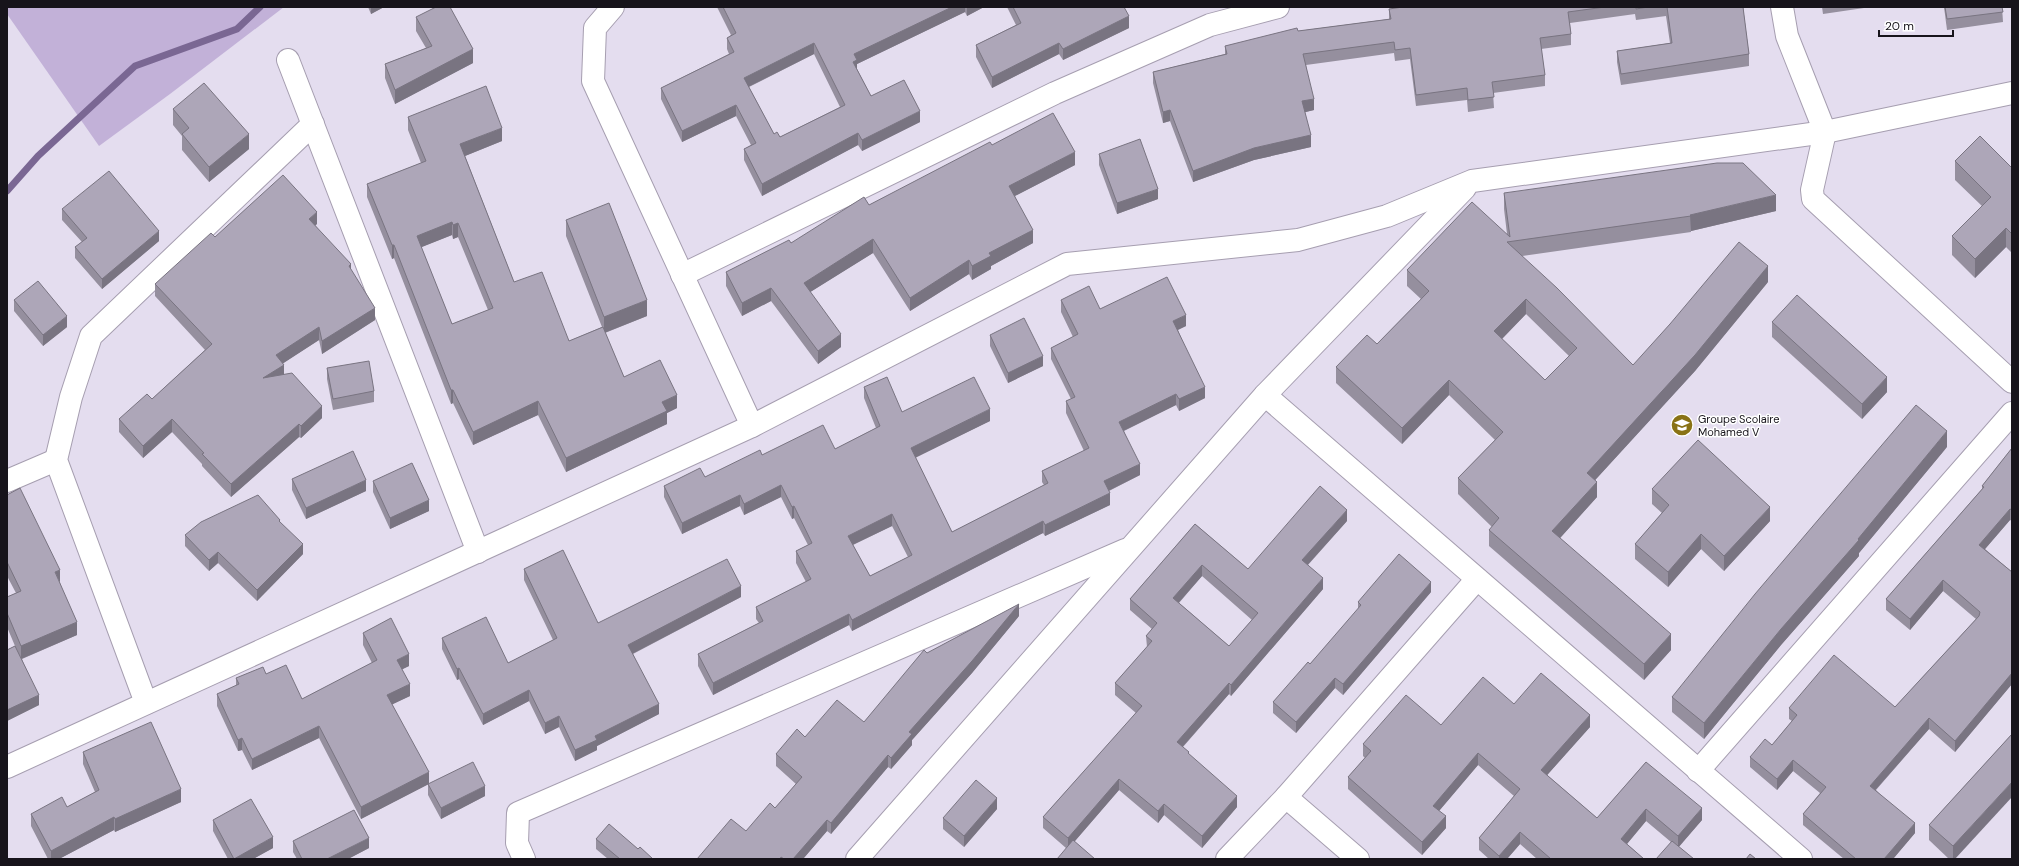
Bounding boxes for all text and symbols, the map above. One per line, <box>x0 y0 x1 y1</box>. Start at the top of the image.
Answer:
scale bar <box>1879 12 1953 38</box>
text: 20 m <box>1885 18 1914 34</box>
school or university icon: Groupe Scolaire Mohamed V <box>1669 412 1695 438</box>
place label: Groupe Scolaire Mohamed V <box>1698 412 1779 439</box>

